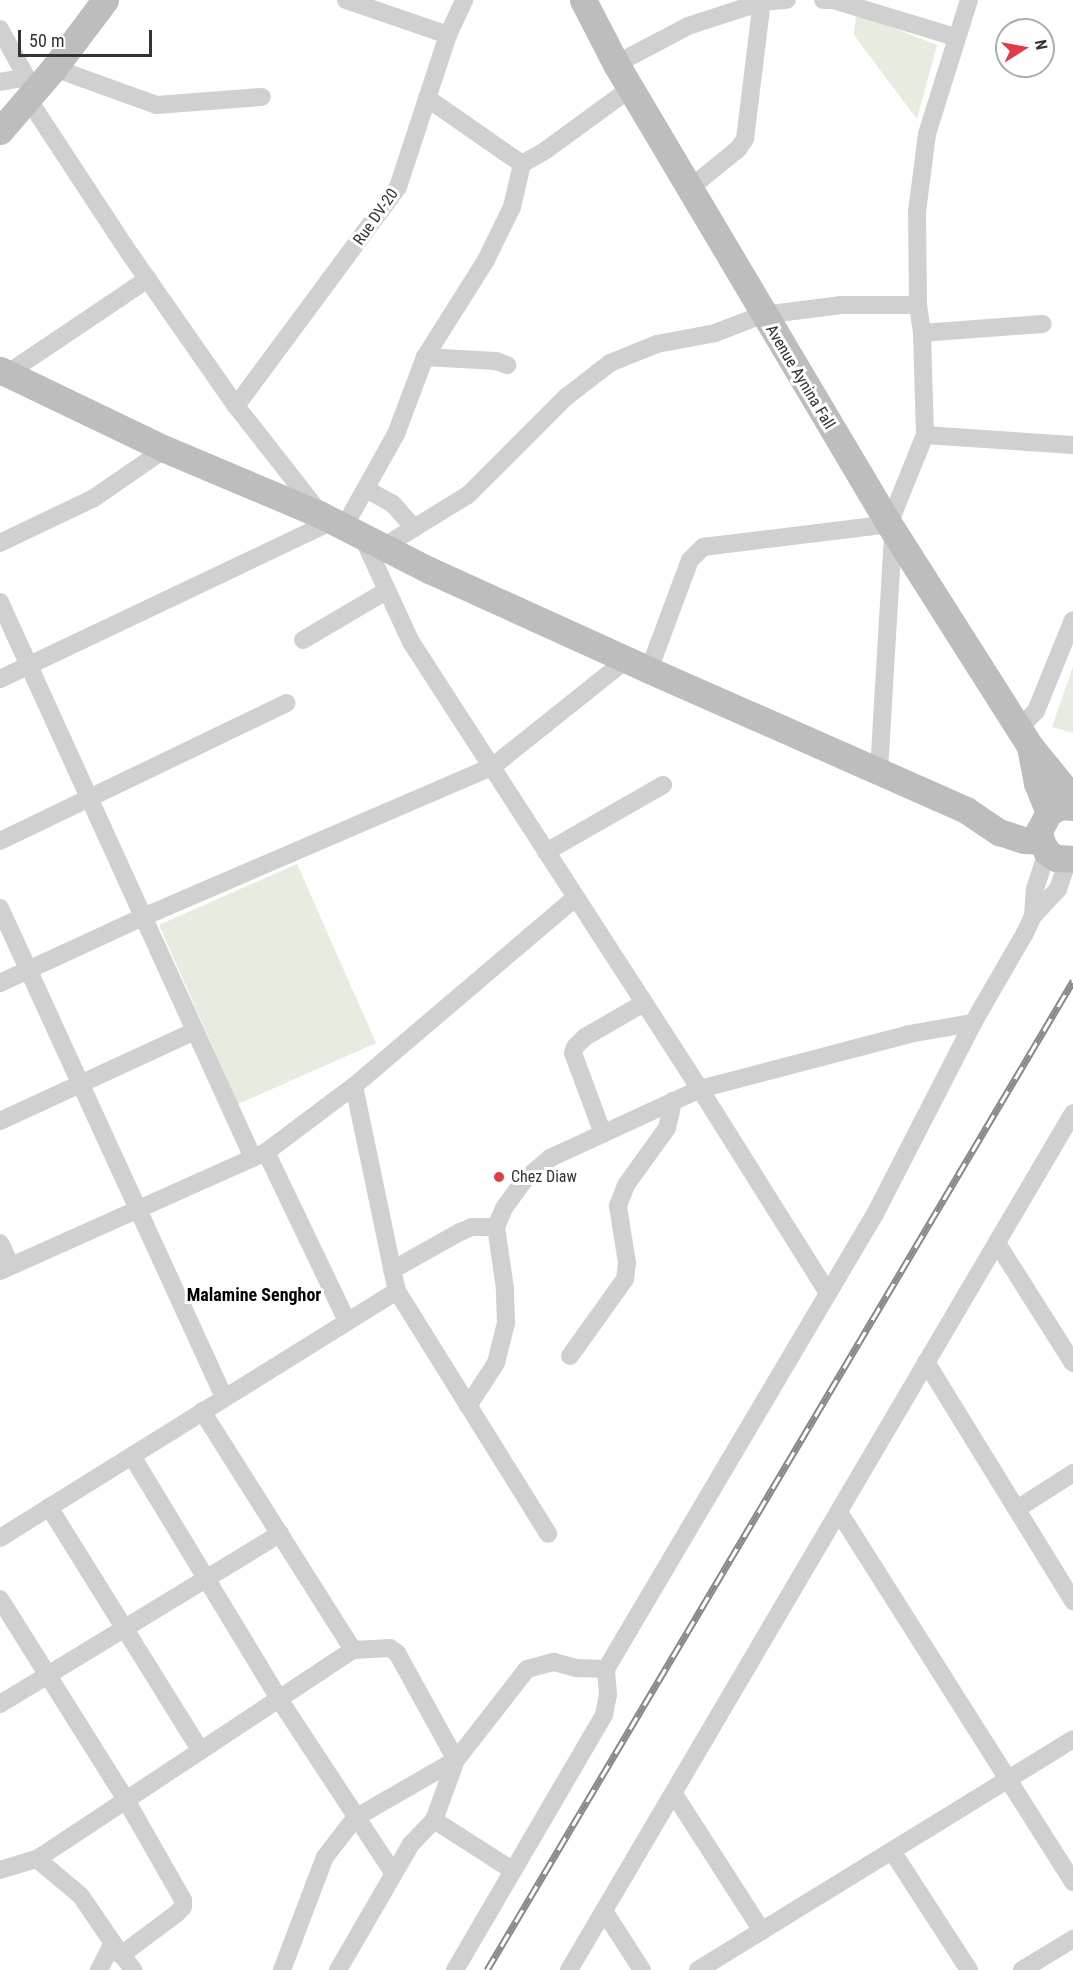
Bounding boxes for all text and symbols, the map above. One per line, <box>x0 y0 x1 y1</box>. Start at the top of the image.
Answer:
scale bar <box>21 18 154 56</box>
north arrow <box>995 18 1055 78</box>
text: 50 m <box>29 30 64 51</box>
text: N <box>1031 38 1051 51</box>
street label: Rue DV-20 <box>350 185 402 249</box>
street label: Avenue Aynina Fall <box>761 321 839 433</box>
place label: Chez Diaw <box>511 1167 577 1187</box>
marker: Chez Diaw <box>492 1170 506 1184</box>
district label: Malamine Senghor <box>187 1284 321 1306</box>

